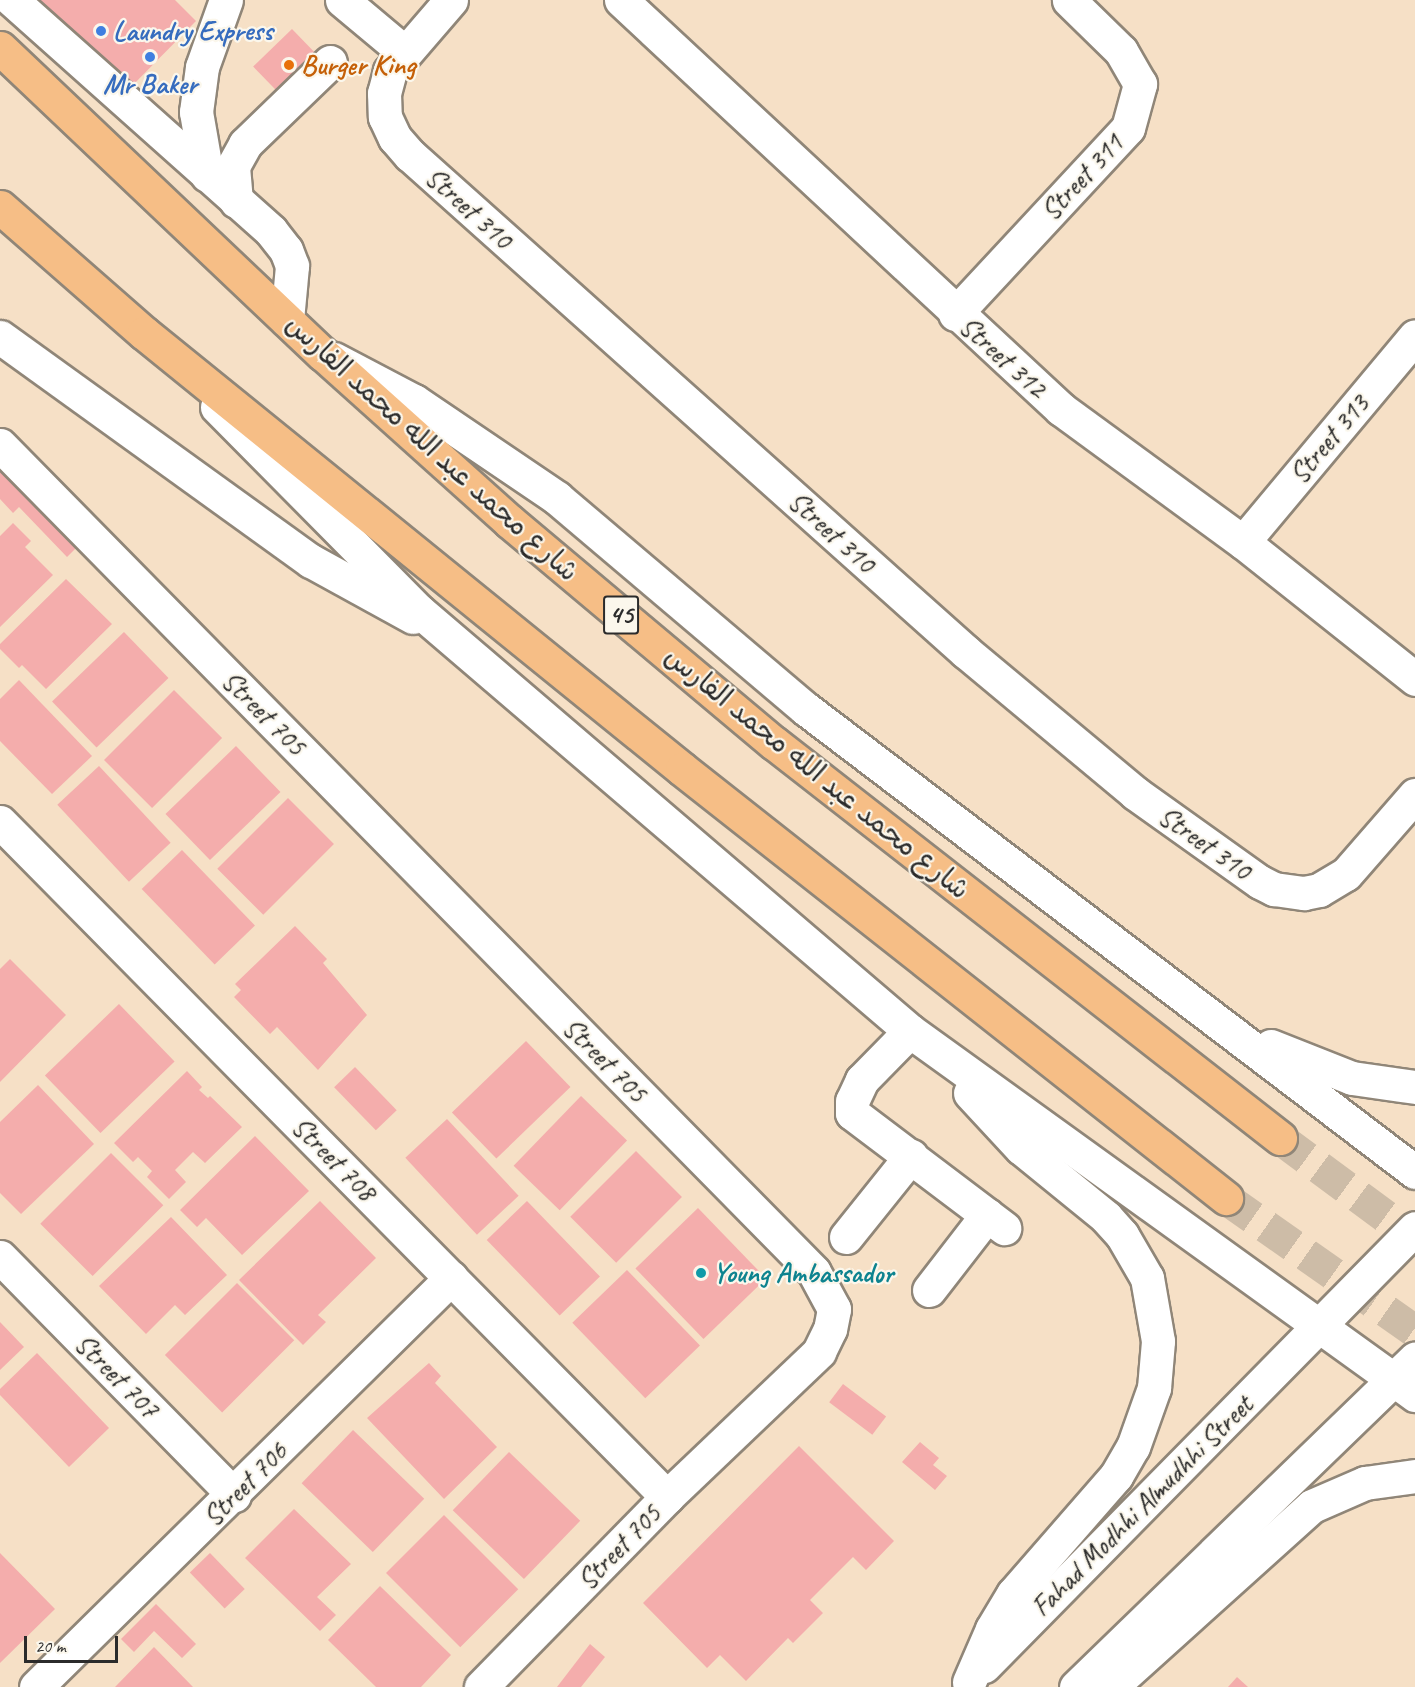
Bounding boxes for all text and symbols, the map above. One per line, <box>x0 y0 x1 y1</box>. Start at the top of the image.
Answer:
place label: Laundry Express <box>113 14 273 48</box>
marker: Laundry Express <box>94 24 108 38</box>
place label: Burger King <box>301 48 416 82</box>
marker: Mr Baker <box>143 50 157 64</box>
marker: Burger King <box>282 58 296 72</box>
place label: Mr Baker <box>103 67 197 101</box>
street label: Street 311 <box>1034 127 1130 227</box>
street label: Street 310 <box>419 160 519 256</box>
street label: شارع محمد عبد الله محمد الفارس <box>279 307 585 589</box>
street label: Street 312 <box>953 309 1053 405</box>
street label: Street 313 <box>1282 388 1376 490</box>
street label: Street 310 <box>782 484 882 580</box>
road number: 45 <box>603 591 639 639</box>
street label: شارع محمد عبد الله محمد الفارس <box>658 639 976 907</box>
street label: Street 705 <box>215 664 313 762</box>
street label: Street 310 <box>1152 799 1258 887</box>
street label: Street 705 <box>556 1011 654 1109</box>
street label: Street 708 <box>285 1110 383 1208</box>
place label: Young Ambassador <box>713 1256 893 1290</box>
marker: Young Ambassador <box>694 1266 708 1280</box>
street label: Street 707 <box>68 1327 166 1425</box>
street label: Fahad Modhhi Almudhhi Street <box>1024 1388 1260 1624</box>
street label: Street 706 <box>196 1435 294 1533</box>
street label: Street 705 <box>570 1497 668 1597</box>
scale bar <box>27 1624 122 1662</box>
text: 20 m <box>35 1635 66 1657</box>

